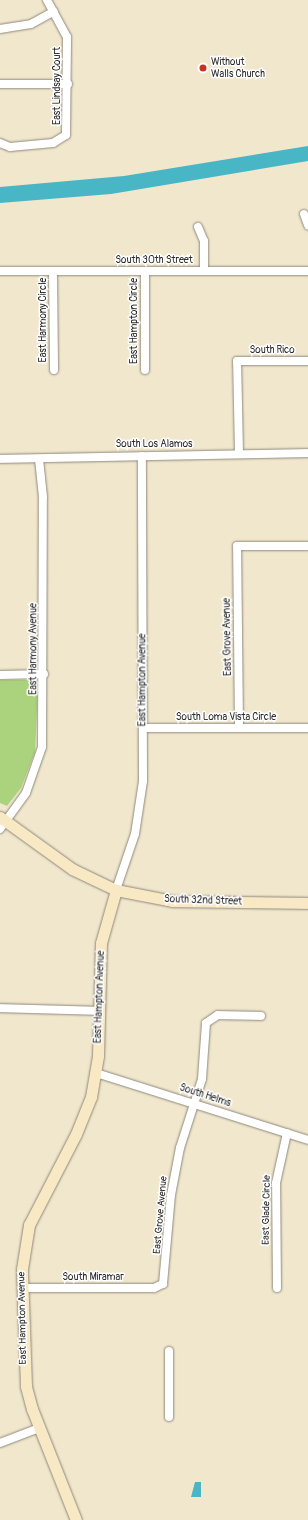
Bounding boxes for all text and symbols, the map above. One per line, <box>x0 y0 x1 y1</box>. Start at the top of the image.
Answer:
street label: East Lindsay Court <box>52 47 64 125</box>
place label: Without Walls Church <box>211 56 265 80</box>
marker: Without Walls Church <box>198 63 208 73</box>
street label: South 30th Street <box>115 255 193 267</box>
street label: East Harmony Circle <box>38 277 50 363</box>
street label: East Hampton Circle <box>129 278 141 364</box>
street label: South Rico <box>249 345 295 357</box>
street label: South Los Alamos <box>115 439 193 451</box>
street label: East Grove Avenue <box>221 598 235 676</box>
street label: East Harmony Avenue <box>28 603 40 695</box>
street label: East Hampton Avenue <box>137 634 149 726</box>
street label: South Loma Vista Circle <box>176 712 276 724</box>
street label: South 32nd Street <box>164 894 242 908</box>
street label: East Hampton Avenue <box>92 950 108 1044</box>
street label: South Helms <box>178 1082 232 1110</box>
street label: East Glade Circle <box>260 1175 274 1245</box>
street label: East Grove Avenue <box>152 1176 170 1254</box>
street label: East Hampton Avenue <box>16 1271 30 1365</box>
street label: South Miramar <box>62 1272 124 1284</box>

